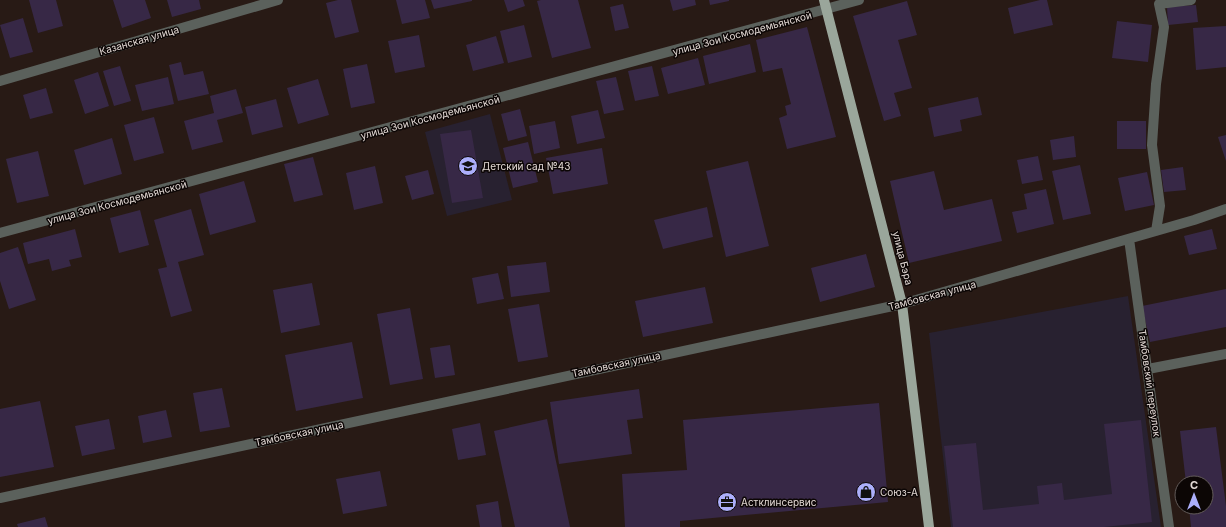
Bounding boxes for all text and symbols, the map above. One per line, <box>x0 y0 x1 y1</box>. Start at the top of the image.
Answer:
street label: улица Зои Космодемьянской <box>671 9 813 57</box>
street label: Казанская улица <box>98 23 180 57</box>
street label: улица Зои Космодемьянской <box>359 93 501 141</box>
school or university icon: Детский сад №43 <box>457 155 479 177</box>
place label: Детский сад №43 <box>482 160 570 172</box>
street label: улица Зои Космодемьянской <box>46 178 188 226</box>
street label: улица Бэра <box>891 230 915 286</box>
street label: Тамбовская улица <box>887 278 977 312</box>
street label: Тамбовский переулок <box>1137 329 1164 438</box>
street label: Тамбовская улица <box>571 349 661 379</box>
street label: Тамбовская улица <box>254 418 344 448</box>
north arrow <box>1174 475 1214 515</box>
text: С <box>1190 478 1198 492</box>
shop icon: Союз-А <box>855 481 877 503</box>
place label: Союз-А <box>880 486 918 498</box>
office icon: Астклинсервис <box>716 491 738 513</box>
place label: Астклинсервис <box>741 496 817 508</box>

